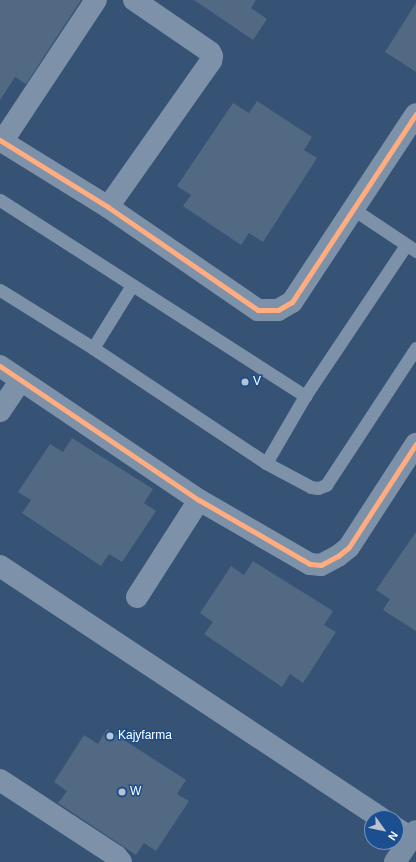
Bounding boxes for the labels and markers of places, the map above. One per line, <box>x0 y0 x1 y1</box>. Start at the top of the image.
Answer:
place label: V <box>253 375 261 389</box>
marker: V <box>240 377 250 387</box>
place label: Kajyfarma <box>118 729 172 743</box>
marker: Kajyfarma <box>105 731 115 741</box>
place label: W <box>130 785 141 799</box>
marker: W <box>117 787 127 797</box>

